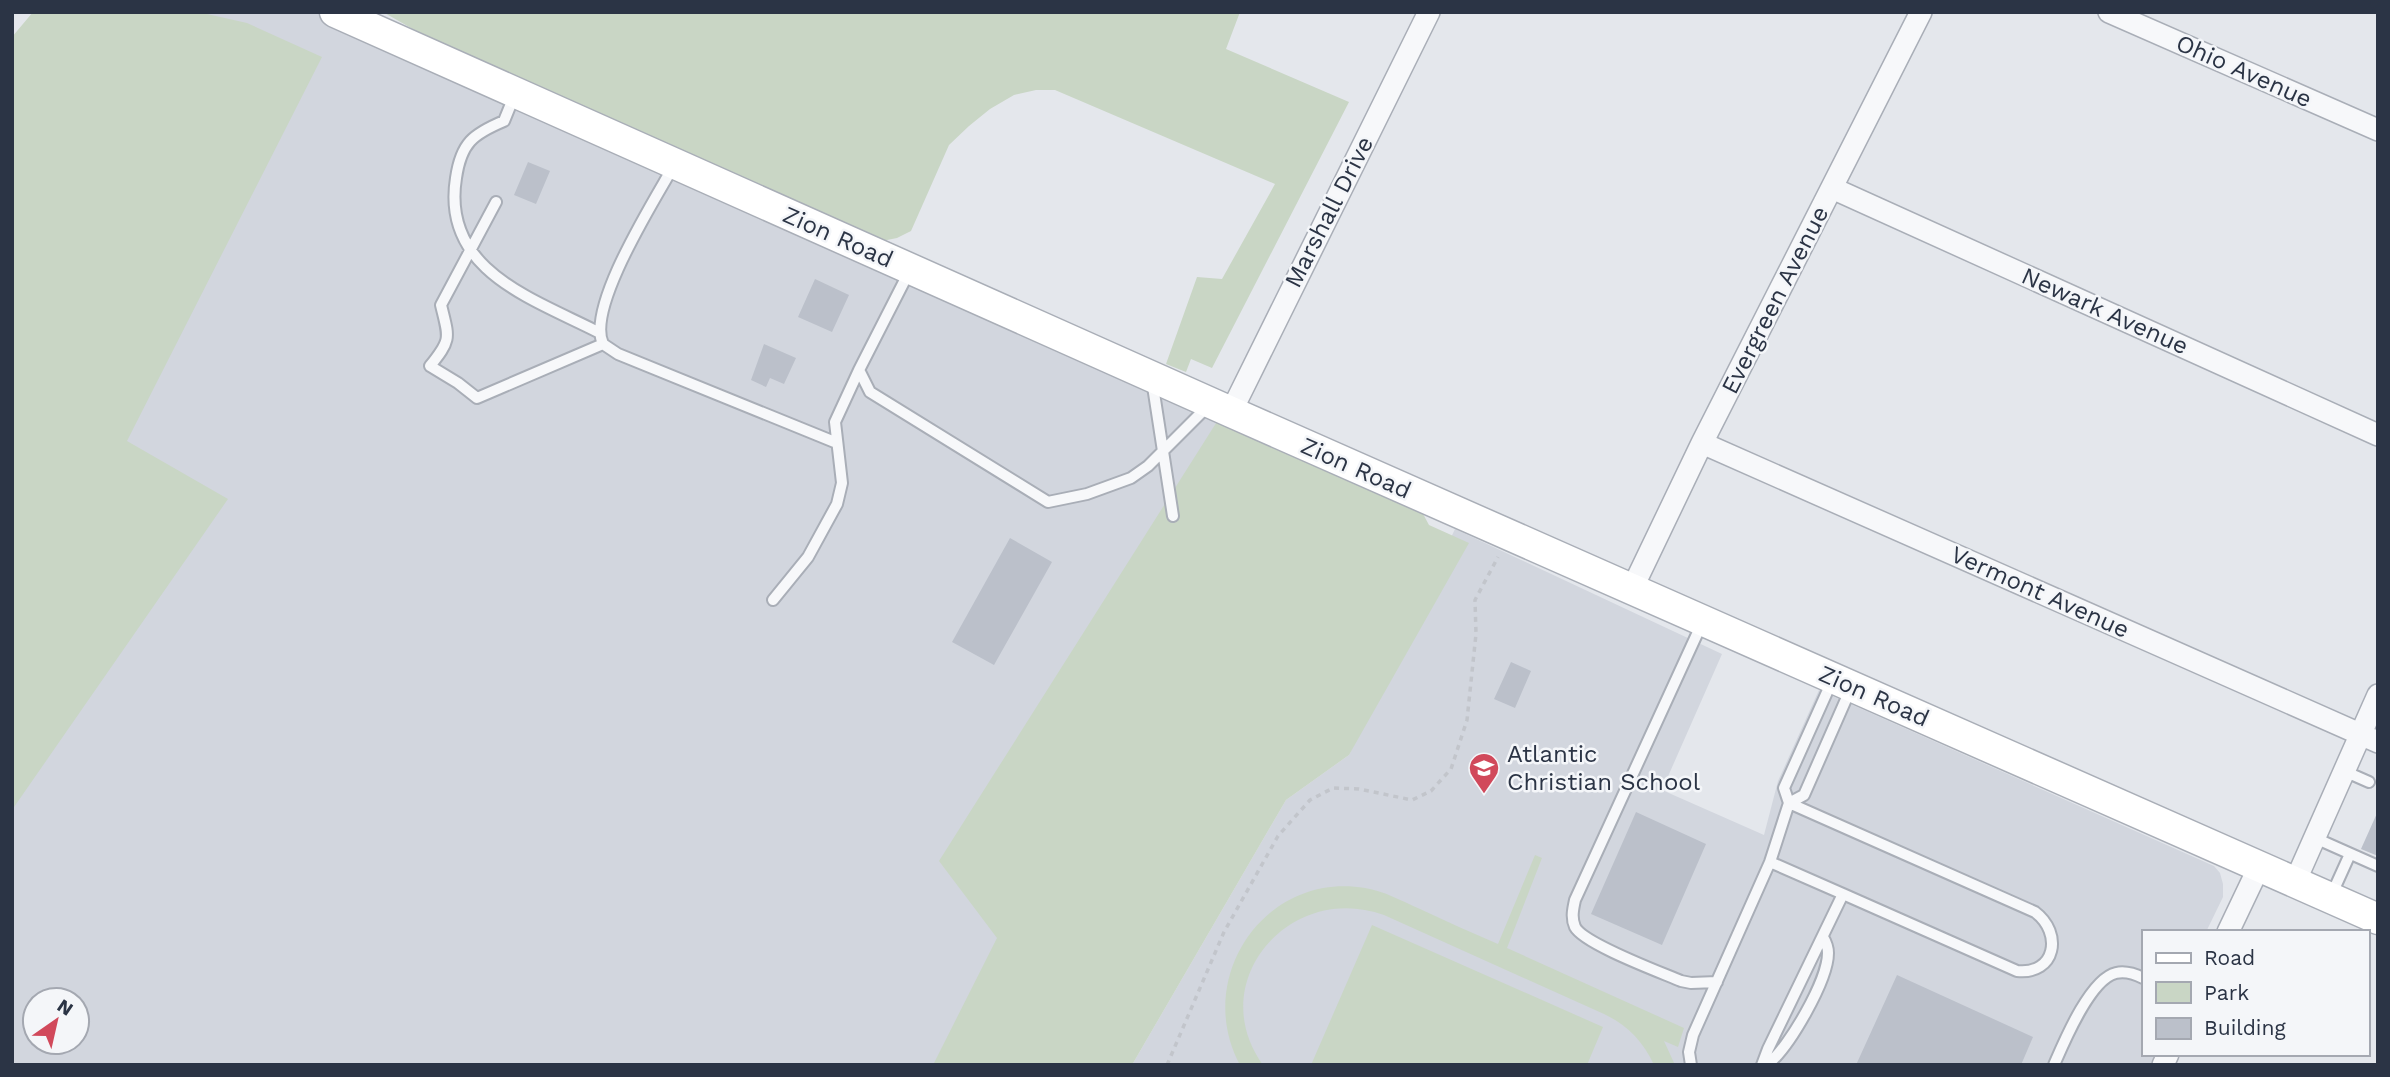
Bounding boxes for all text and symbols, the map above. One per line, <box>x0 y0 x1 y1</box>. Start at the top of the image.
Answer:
street label: Ohio Avenue <box>2172 29 2316 113</box>
street label: Marshall Drive <box>1279 132 1379 292</box>
street label: Zion Road <box>779 200 897 274</box>
street label: Evergreen Avenue <box>1716 201 1834 399</box>
street label: Newark Avenue <box>2017 262 2193 360</box>
street label: Zion Road <box>1297 431 1415 505</box>
street label: Vermont Avenue <box>1947 540 2133 644</box>
street label: Zion Road <box>1815 659 1933 733</box>
place label: Atlantic Christian School <box>1507 740 1701 796</box>
school or university icon: Atlantic Christian School <box>1467 751 1501 795</box>
legend <box>2142 930 2369 1056</box>
text: Road <box>2204 945 2255 970</box>
text: Park <box>2204 980 2249 1005</box>
north arrow <box>21 986 91 1056</box>
text: N <box>53 994 77 1021</box>
text: Building <box>2204 1015 2286 1040</box>

